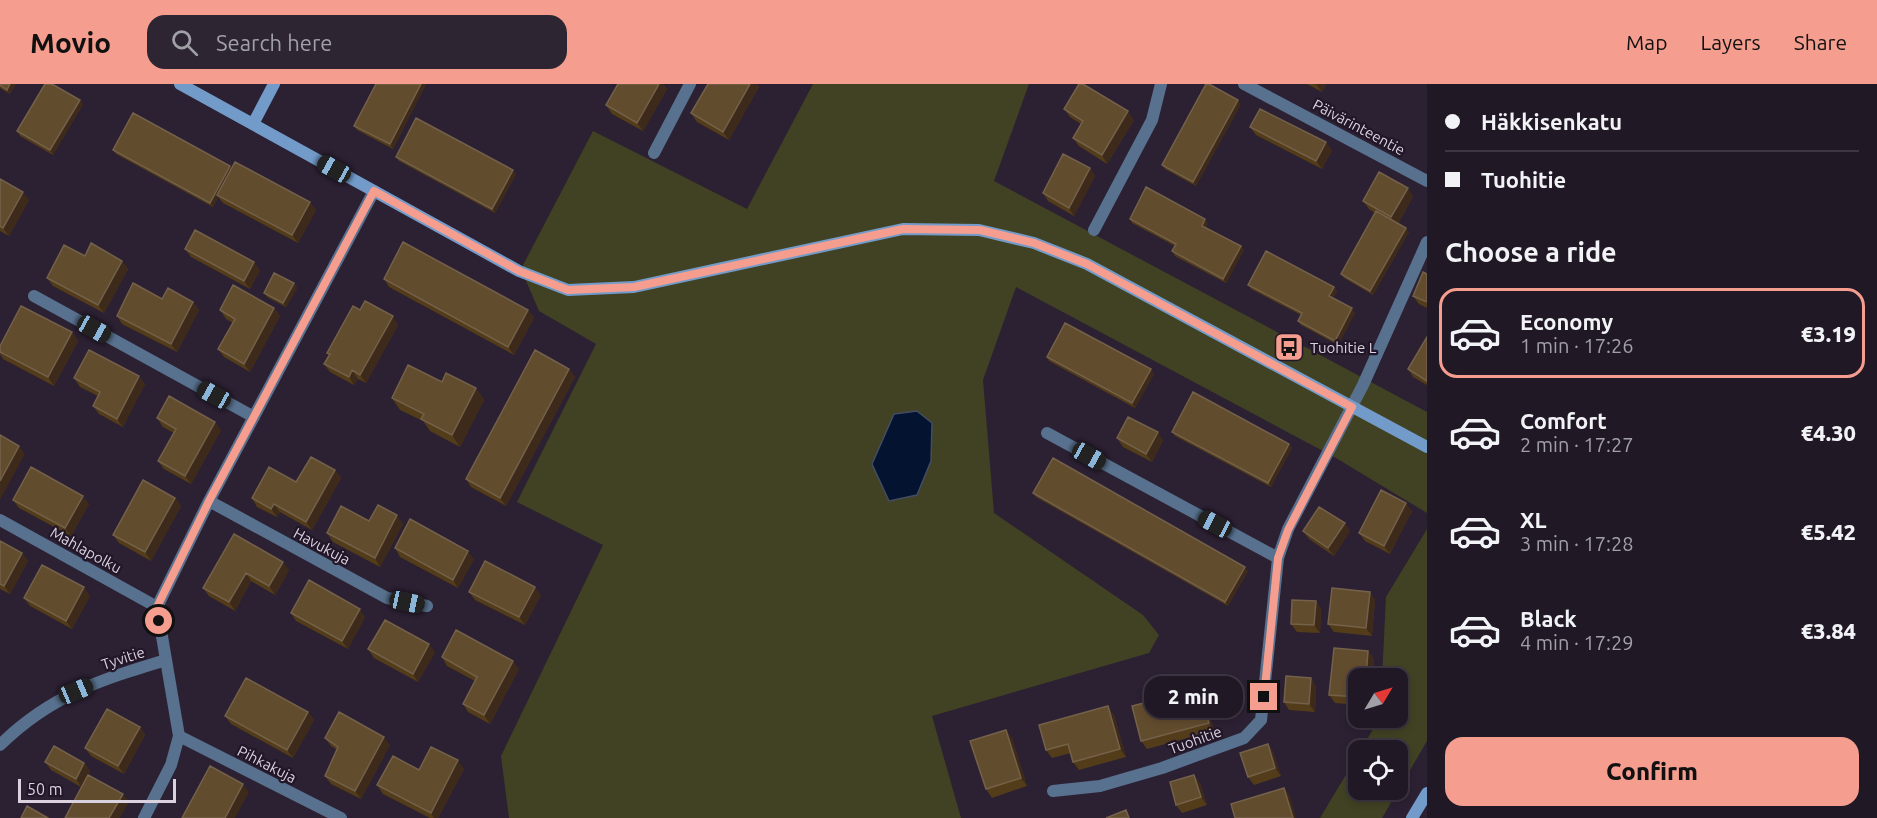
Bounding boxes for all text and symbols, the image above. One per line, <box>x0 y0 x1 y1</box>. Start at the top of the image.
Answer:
search box <box>147 15 567 69</box>
icon: search <box>168 26 201 59</box>
text: Movio <box>30 27 111 58</box>
text: Search here <box>216 30 332 55</box>
text: Map <box>1626 30 1667 54</box>
text: Layers <box>1700 30 1761 54</box>
text: Share <box>1794 30 1847 54</box>
street label: Päivärinteentie <box>1310 96 1408 158</box>
text: Häkkisenkatu <box>1481 109 1622 134</box>
car <box>314 152 354 186</box>
text: Tuohitie <box>1481 167 1566 192</box>
text: Choose a ride <box>1445 237 1617 267</box>
icon: car <box>1448 306 1502 360</box>
text: Economy <box>1520 309 1613 334</box>
car <box>74 312 114 346</box>
text: €3.19 <box>1801 321 1856 346</box>
bus stop icon: Tuohitie L <box>1273 331 1305 363</box>
text: 1 min · 17:26 <box>1520 334 1634 357</box>
place label: Tuohitie L <box>1310 339 1377 356</box>
car <box>194 378 234 412</box>
icon: car <box>1448 405 1502 459</box>
text: Comfort <box>1520 408 1607 433</box>
text: €4.30 <box>1801 420 1856 445</box>
text: 2 min · 17:27 <box>1520 433 1634 456</box>
car <box>1069 439 1109 473</box>
icon: car <box>1448 504 1502 558</box>
text: XL <box>1520 507 1547 532</box>
car <box>1195 508 1235 540</box>
text: €5.42 <box>1801 519 1856 544</box>
street label: Mahlapolku <box>48 524 124 576</box>
street label: Havukuja <box>291 524 353 568</box>
text: 3 min · 17:28 <box>1520 532 1634 555</box>
car <box>388 589 426 615</box>
icon: car <box>1448 603 1502 657</box>
text: Black <box>1520 606 1577 631</box>
route start <box>145 607 172 634</box>
text: €3.84 <box>1801 618 1856 643</box>
text: 4 min · 17:29 <box>1520 631 1634 654</box>
street label: Tyvitie <box>99 643 147 673</box>
north arrow <box>1348 668 1408 728</box>
map controls <box>1348 668 1408 800</box>
car <box>56 676 96 706</box>
callout: 2 min <box>1144 676 1243 718</box>
route end <box>1250 683 1277 710</box>
text: 2 min <box>1168 685 1219 708</box>
street label: Tuohitie <box>1166 723 1224 757</box>
button: Confirm <box>1445 737 1859 806</box>
button: locate <box>1348 740 1408 800</box>
street label: Pihkakuja <box>235 742 299 786</box>
scale bar <box>18 776 176 804</box>
text: 50 m <box>27 780 63 798</box>

